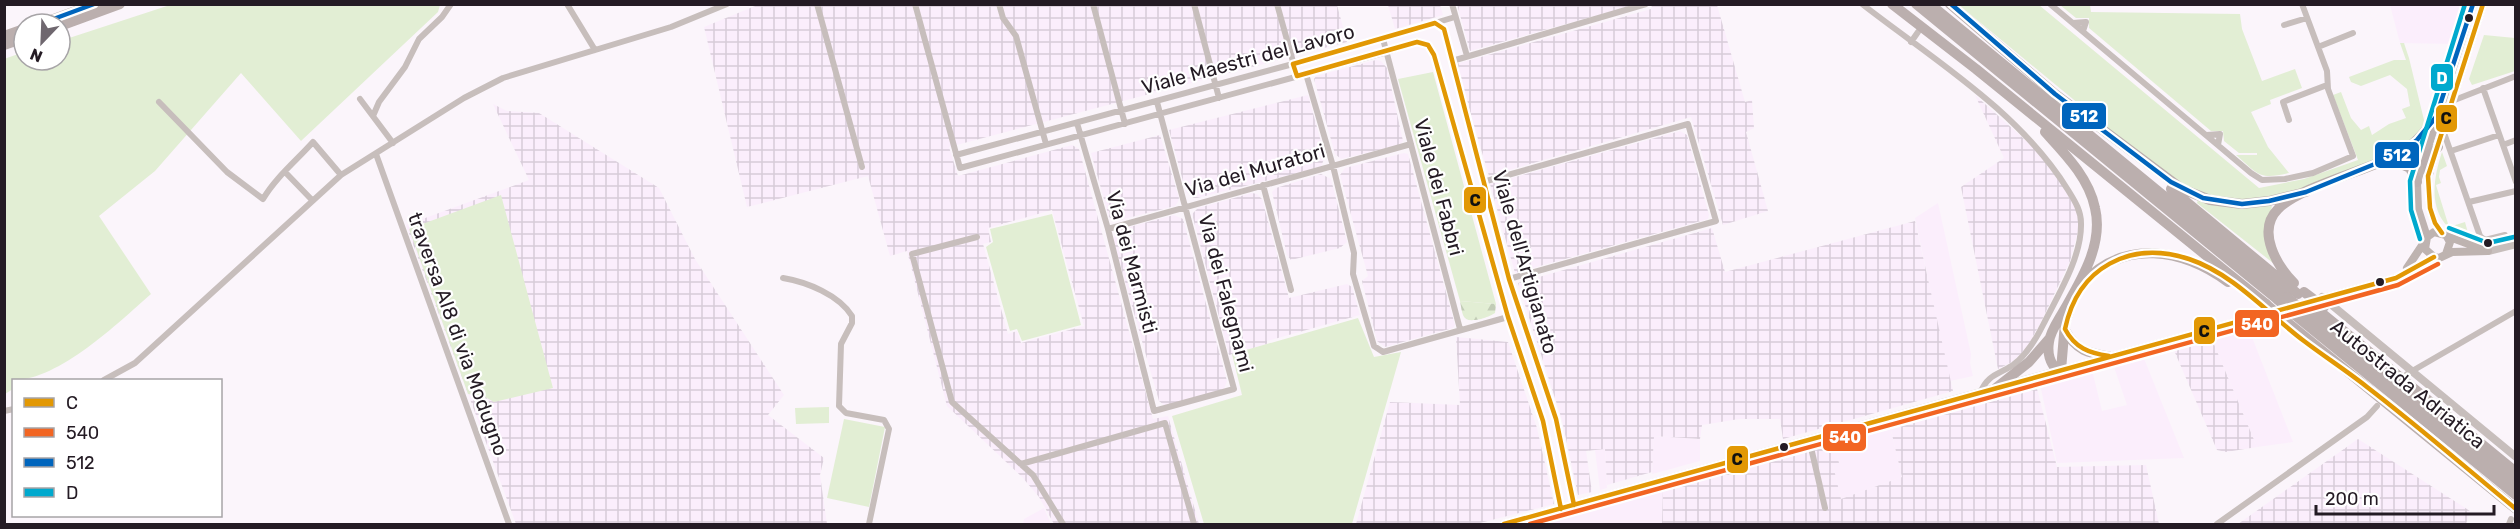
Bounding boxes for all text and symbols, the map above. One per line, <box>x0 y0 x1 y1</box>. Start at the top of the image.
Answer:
north arrow <box>12 12 72 72</box>
unlabelled marker <box>2463 12 2475 24</box>
street label: Viale Maestri del Lavoro <box>1139 19 1357 99</box>
text: N <box>27 44 45 66</box>
line badge: D <box>2430 63 2454 92</box>
text: D <box>2436 69 2448 88</box>
line badge: 512 <box>2061 102 2107 130</box>
line badge: C <box>2435 104 2458 133</box>
text: 512 <box>2070 107 2098 126</box>
text: C <box>2440 109 2452 128</box>
street label: Viale dei Fabbri <box>1409 116 1469 258</box>
street label: Via dei Muratori <box>1182 139 1328 201</box>
line badge: 512 <box>2374 141 2420 169</box>
text: 512 <box>2383 146 2411 165</box>
street label: Viale dell'Artigianato <box>1487 168 1563 356</box>
line badge: C <box>1463 186 1487 214</box>
street label: Via dei Marmisti <box>1101 188 1163 336</box>
text: C <box>1469 191 1481 210</box>
street label: traversa AI8 di via Modugno <box>403 209 513 459</box>
street label: Via dei Falegnami <box>1193 211 1259 375</box>
unlabelled marker <box>2482 237 2494 249</box>
unlabelled marker <box>2374 276 2386 288</box>
line badge: 540 <box>2234 309 2280 338</box>
street label: Autostrada Adriatica <box>2326 314 2490 454</box>
text: 540 <box>2241 315 2273 334</box>
line badge: C <box>2193 316 2216 345</box>
text: C <box>2198 322 2210 341</box>
legend <box>12 379 222 517</box>
text: C <box>66 392 78 414</box>
text: 540 <box>66 422 99 444</box>
line badge: 540 <box>1822 423 1867 452</box>
text: 540 <box>1829 428 1861 447</box>
unlabelled marker <box>1778 441 1790 453</box>
line badge: C <box>1726 445 1749 474</box>
text: C <box>1731 450 1743 469</box>
text: 512 <box>66 452 95 474</box>
scale bar <box>2316 478 2494 516</box>
text: D <box>66 482 78 504</box>
text: 200 m <box>2325 488 2379 510</box>

